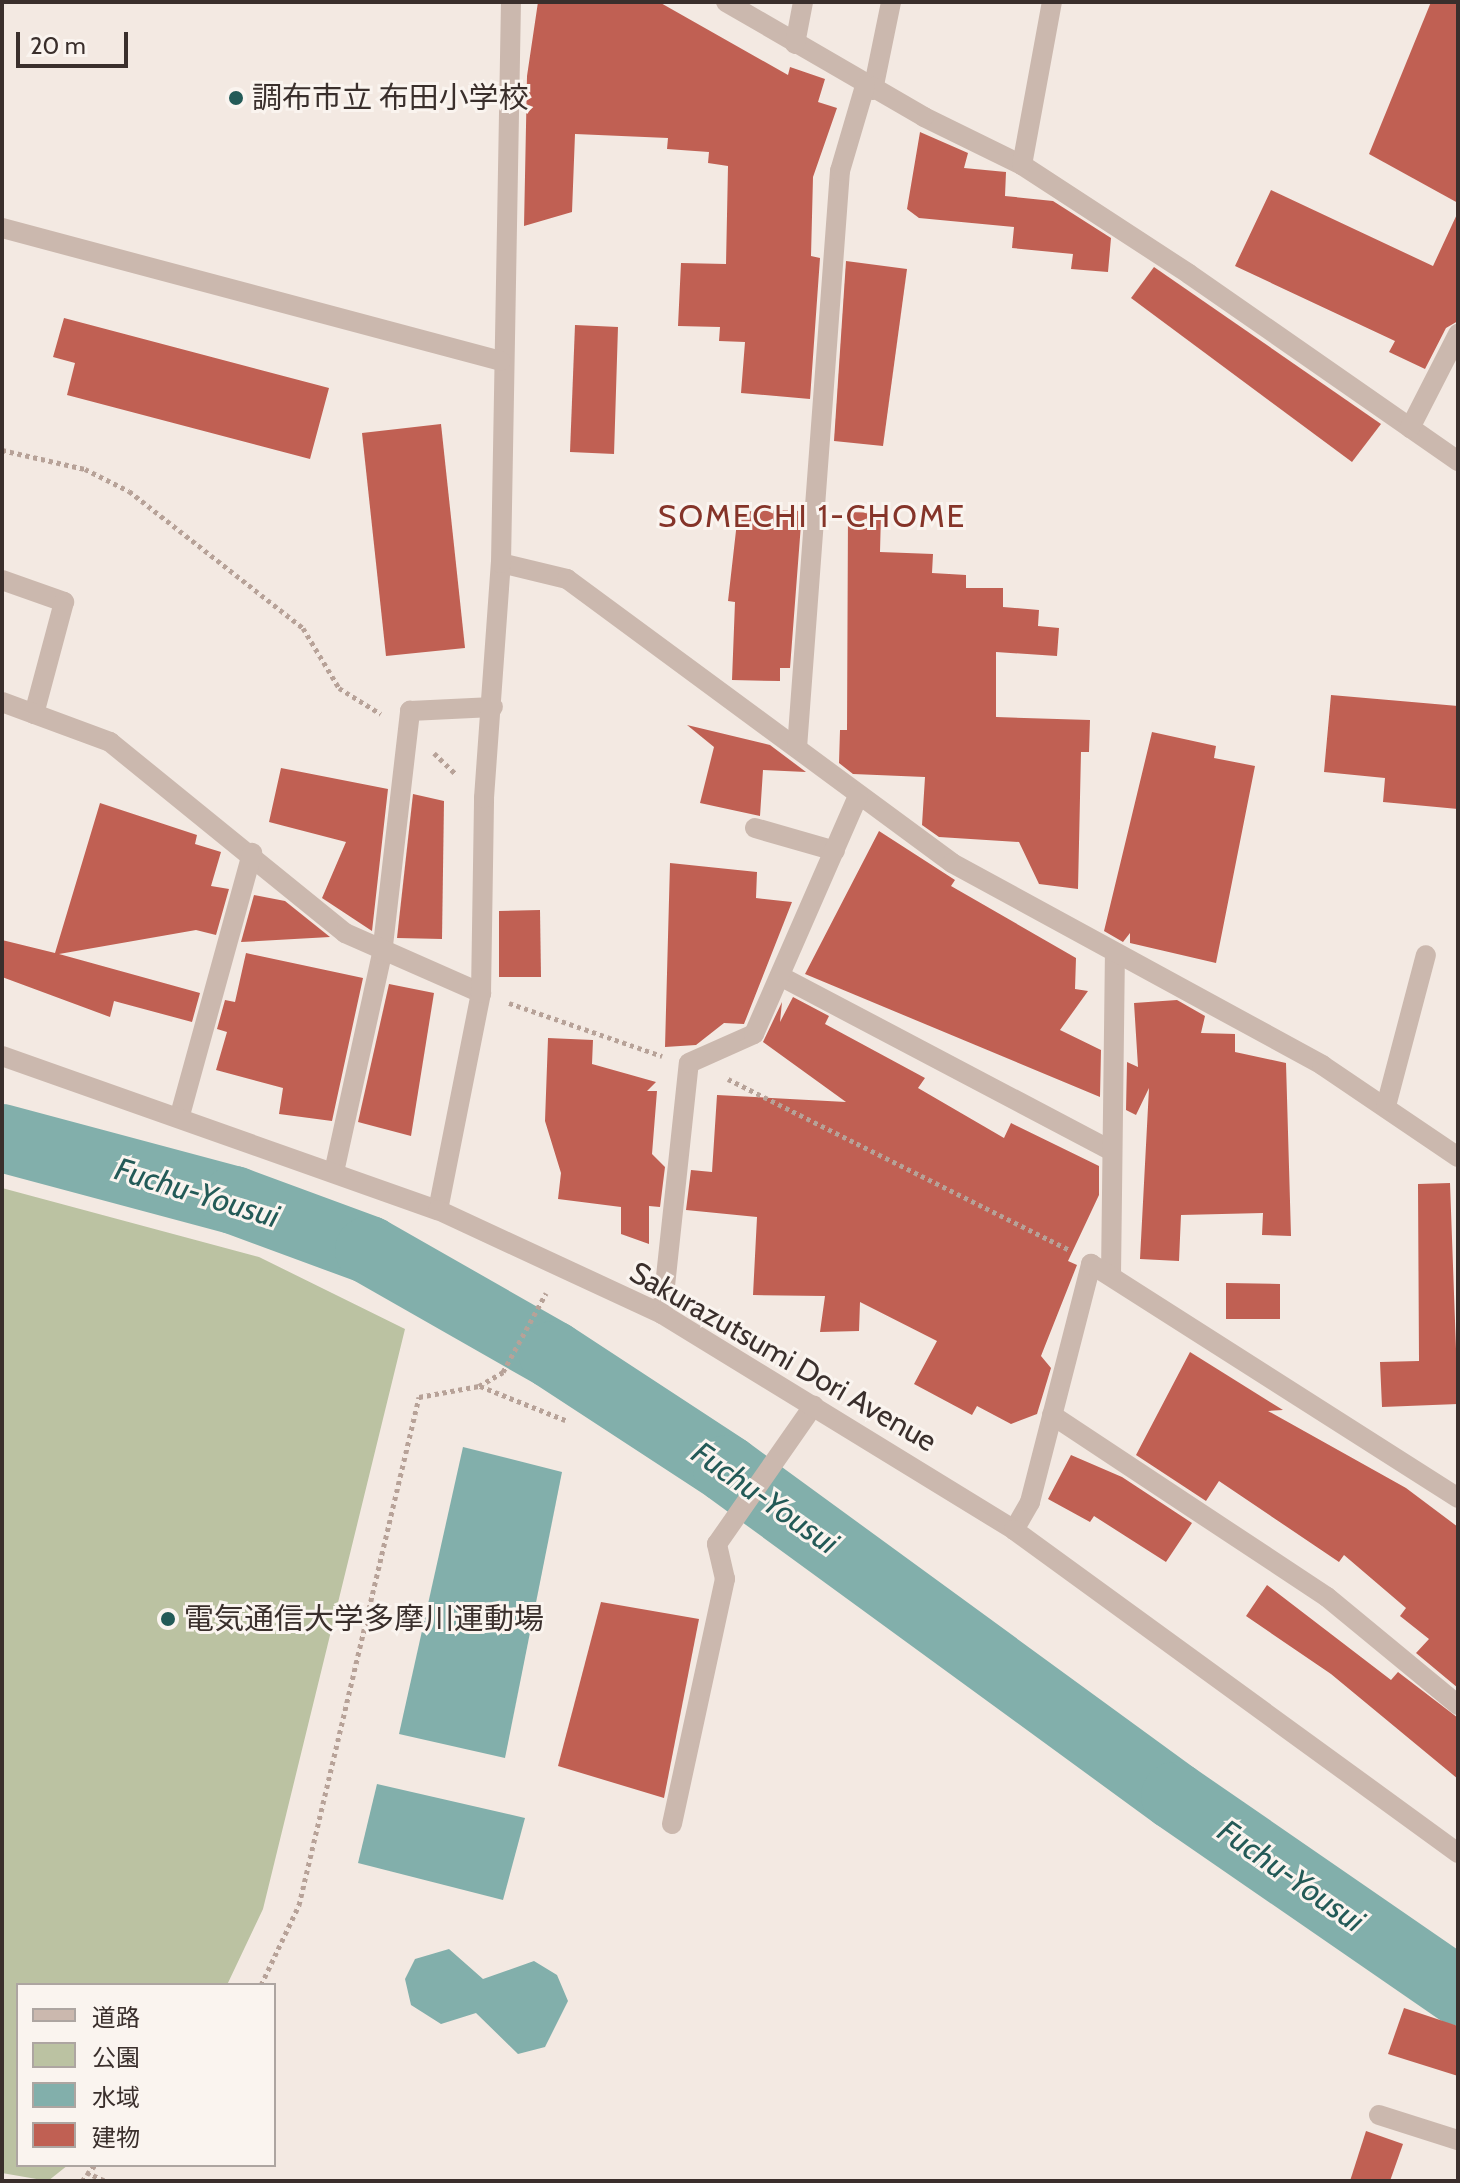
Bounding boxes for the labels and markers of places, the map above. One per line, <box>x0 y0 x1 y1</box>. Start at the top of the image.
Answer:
place label: 調布市立 布田小学校 <box>252 80 529 116</box>
marker: 調布市立 布田小学校 <box>227 89 245 107</box>
place label: 電気通信大学多摩川運動場 <box>184 1601 544 1637</box>
marker: 電気通信大学多摩川運動場 <box>159 1610 177 1628</box>

